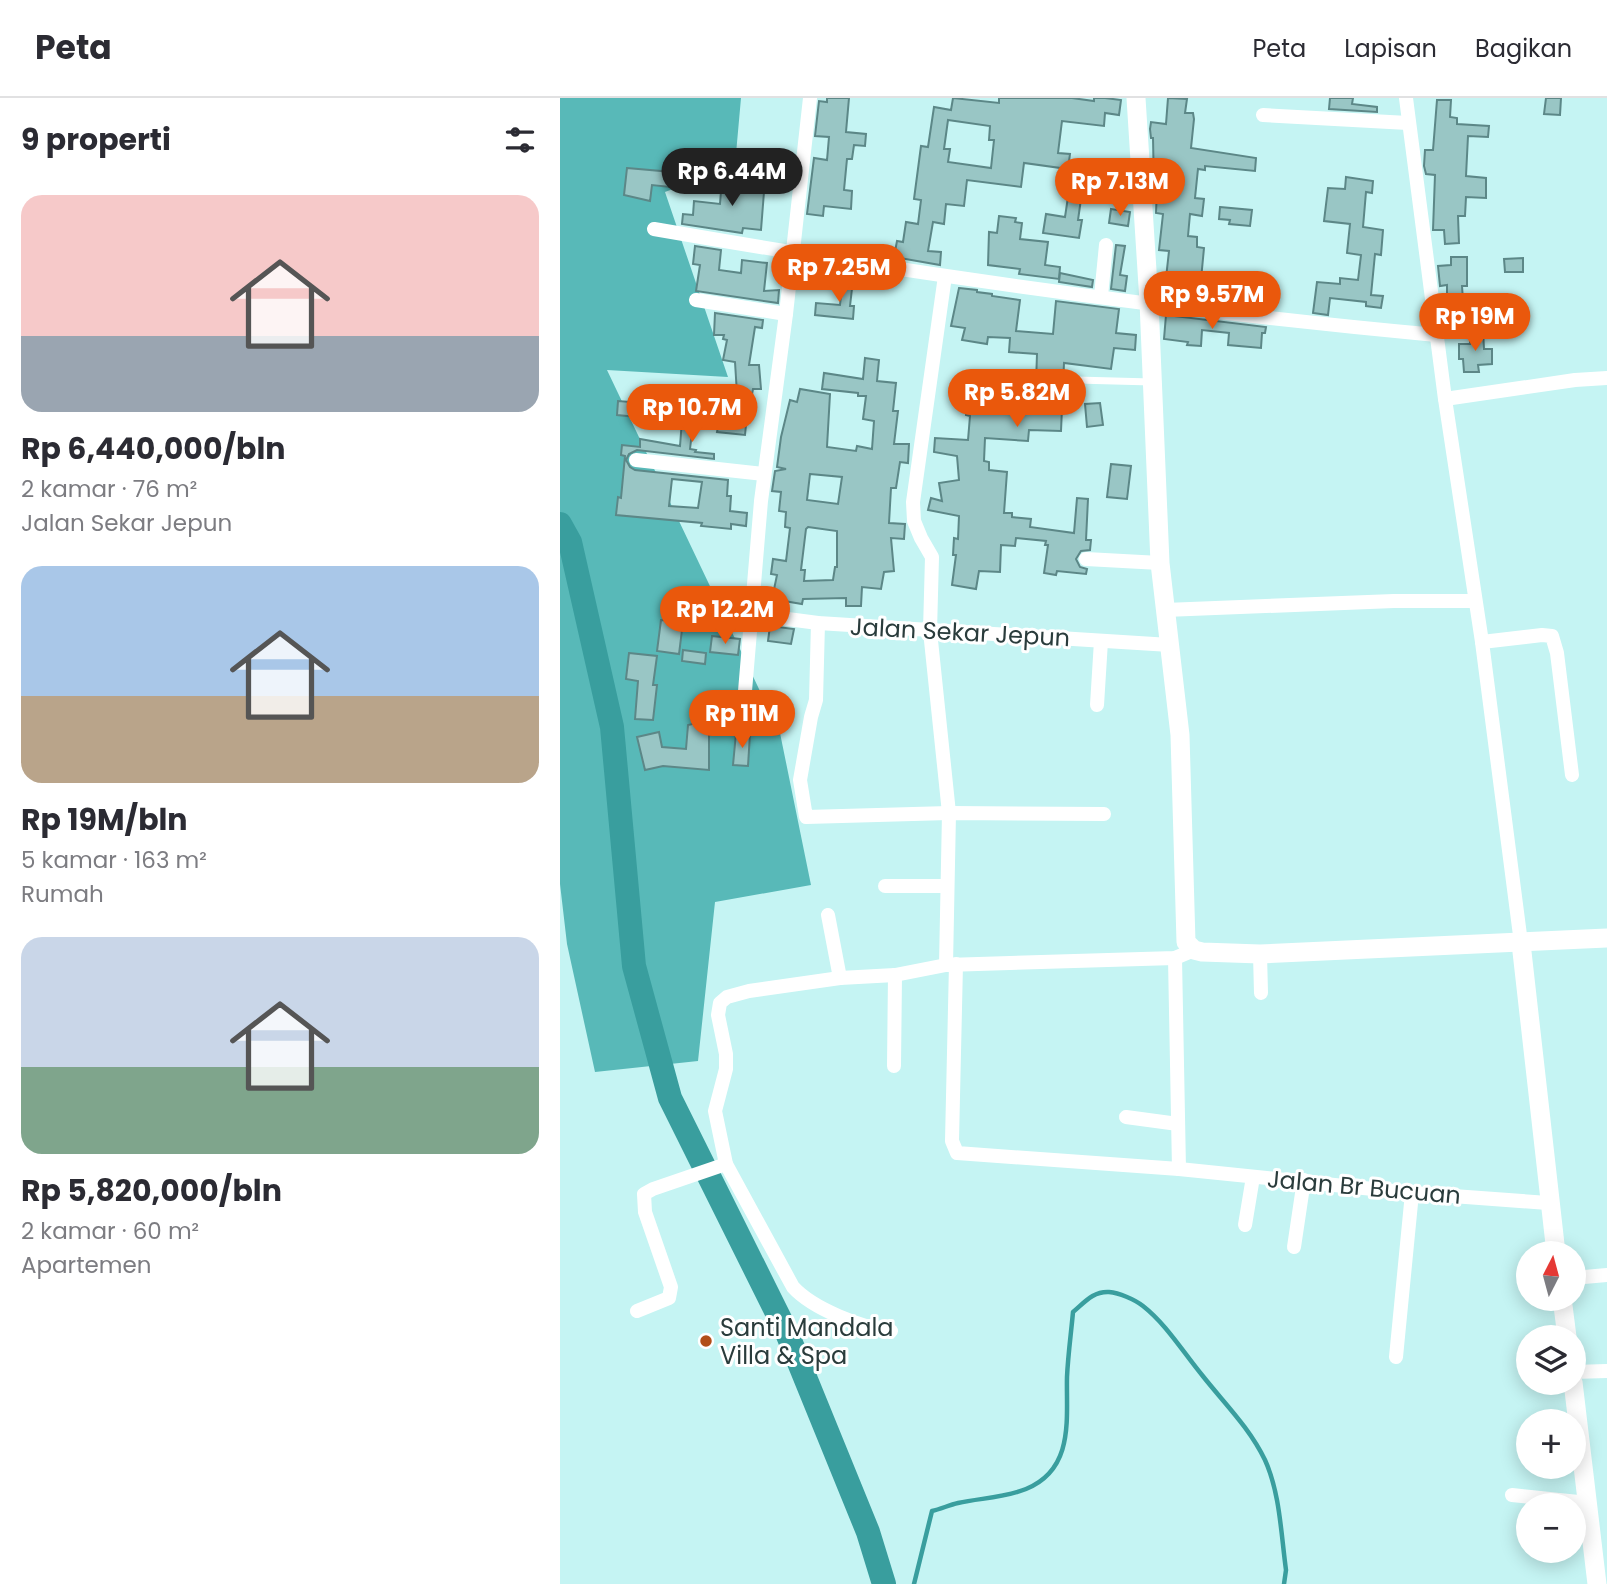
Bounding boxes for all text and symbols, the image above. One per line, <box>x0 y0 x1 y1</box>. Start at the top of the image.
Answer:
text: Peta <box>35 24 112 71</box>
text: Peta <box>1252 32 1306 65</box>
text: Lapisan <box>1344 32 1437 65</box>
text: Bagikan <box>1475 32 1572 65</box>
text: 9 properti <box>21 118 171 161</box>
icon: filters <box>501 121 539 159</box>
pin: Rp 6.44M <box>660 148 804 208</box>
text: Rp 6.44M <box>678 155 786 187</box>
pin: Rp 7.13M <box>1048 158 1192 218</box>
text: Rp 7.13M <box>1071 165 1169 197</box>
icon: home <box>217 241 343 367</box>
pin: Rp 7.25M <box>767 244 911 304</box>
text: Rp 7.25M <box>787 251 891 283</box>
pin: Rp 9.57M <box>1140 272 1284 331</box>
text: Rp 9.57M <box>1160 278 1264 310</box>
pin: Rp 19M <box>1418 294 1532 353</box>
text: Rp 19M <box>1435 300 1515 332</box>
pin: Rp 5.82M <box>945 370 1089 429</box>
text: Rp 5.82M <box>964 376 1070 408</box>
pin: Rp 10.7M <box>620 384 764 444</box>
text: Rp 10.7M <box>642 391 742 423</box>
text: Rp 6,440,000/bln <box>21 427 286 470</box>
text: 2 kamar · 76 m² <box>21 473 197 505</box>
text: Jalan Sekar Jepun <box>21 507 232 539</box>
pin: Rp 12.2M <box>653 587 797 646</box>
text: Rp 12.2M <box>676 593 774 625</box>
street label: Jalan Sekar Jepun <box>849 610 1071 654</box>
icon: home <box>217 612 343 738</box>
pin: Rp 11M <box>685 690 799 750</box>
text: Rp 11M <box>705 697 779 729</box>
text: Rp 19M/bln <box>21 798 188 841</box>
text: 5 kamar · 163 m² <box>21 844 207 876</box>
text: Rumah <box>21 878 104 910</box>
icon: home <box>217 983 343 1109</box>
street label: Jalan Br Bucuan <box>1266 1162 1462 1212</box>
text: Rp 5,820,000/bln <box>21 1169 282 1212</box>
text: 2 kamar · 60 m² <box>21 1215 199 1247</box>
north arrow <box>1516 1241 1586 1311</box>
map controls <box>1516 1241 1586 1563</box>
text: Apartemen <box>21 1249 151 1281</box>
place label: Santi Mandala Villa & Spa <box>720 1311 894 1372</box>
button: layers <box>1516 1325 1586 1395</box>
marker: Santi Mandala Villa & Spa <box>698 1333 714 1349</box>
button: + <box>1516 1409 1586 1479</box>
button: − <box>1516 1493 1586 1563</box>

